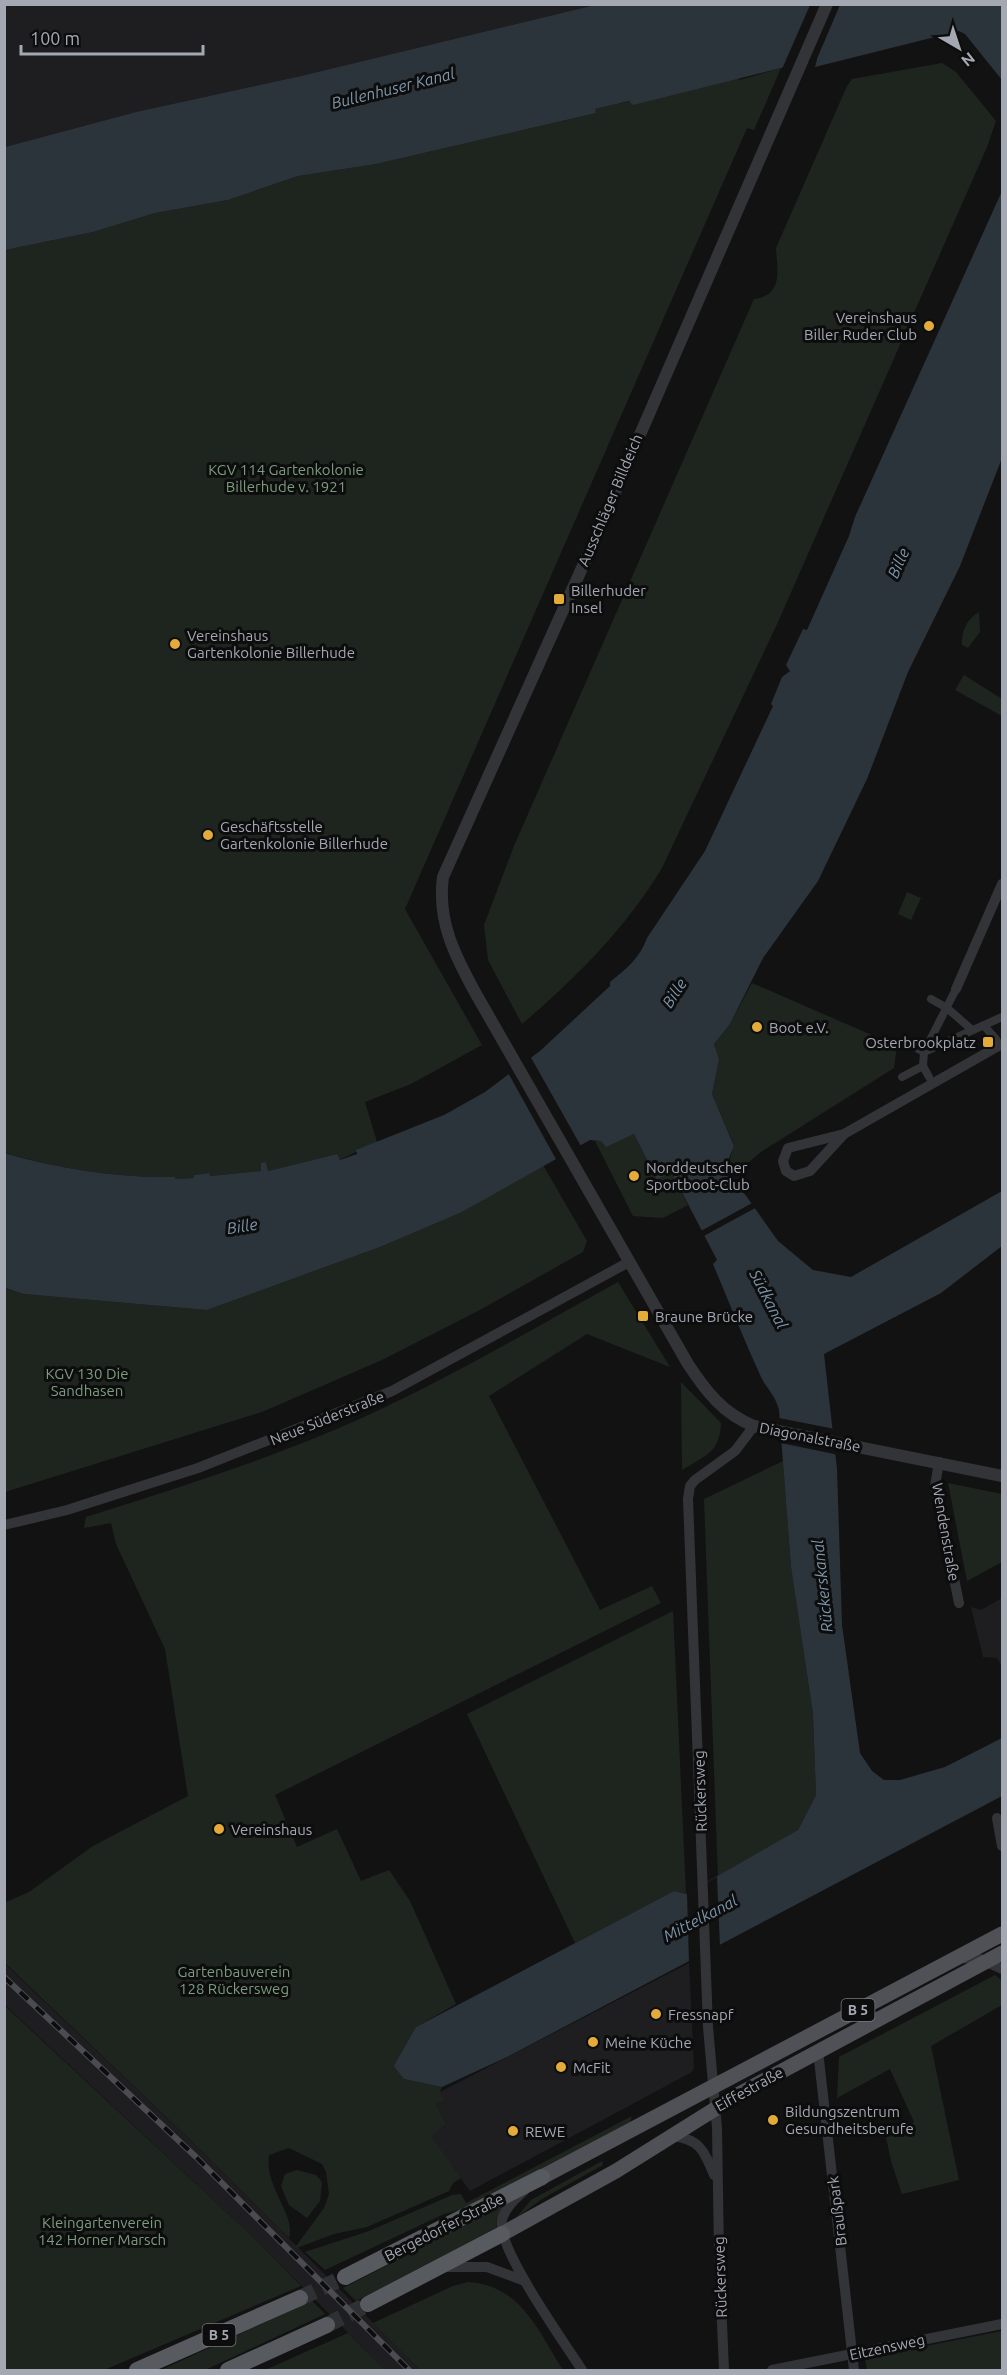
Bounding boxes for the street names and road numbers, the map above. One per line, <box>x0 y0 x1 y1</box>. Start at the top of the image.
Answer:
street label: Ausschläger Billdeich <box>574 431 646 569</box>
street label: Neue Süderstraße <box>267 1387 387 1449</box>
street label: Diagonalstraße <box>758 1419 862 1455</box>
street label: Wendenstraße <box>929 1482 963 1582</box>
street label: Rückersweg <box>690 1750 710 1832</box>
road number: B 5 <box>842 1999 874 2021</box>
street label: Eiffestraße <box>712 2063 786 2115</box>
street label: Braußpark <box>824 2175 850 2247</box>
street label: Bergedorfer Straße <box>382 2190 506 2264</box>
street label: Rückersweg <box>710 2236 730 2318</box>
road number: B 5 <box>202 2324 236 2346</box>
street label: Eitzensweg <box>848 2331 926 2363</box>

